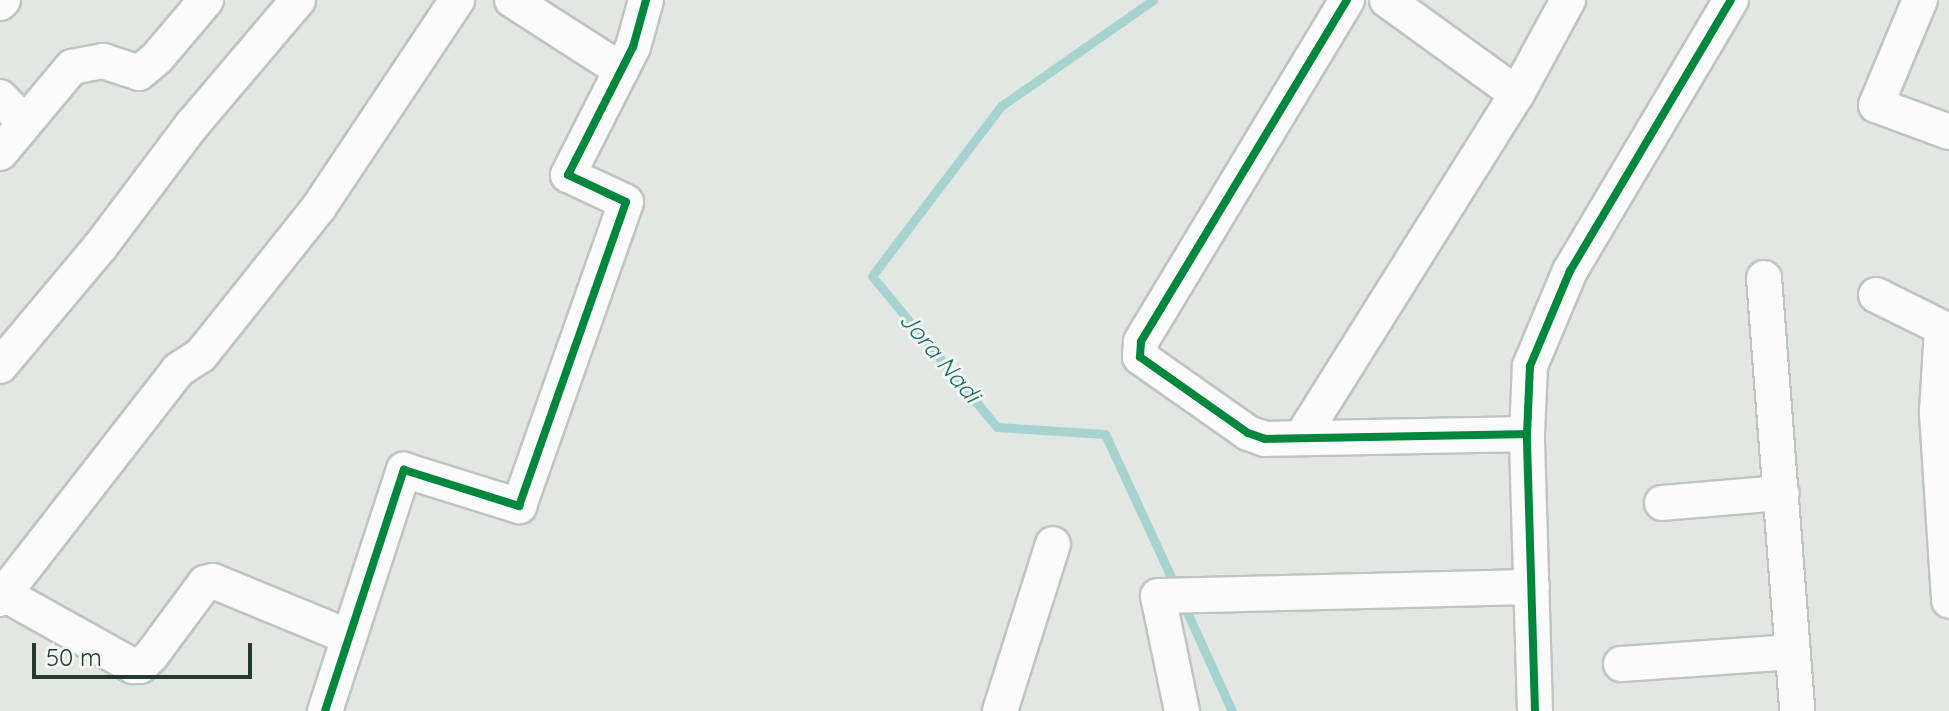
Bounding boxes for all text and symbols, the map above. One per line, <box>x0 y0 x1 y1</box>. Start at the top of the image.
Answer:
water label: Jora Nadi <box>894 306 986 408</box>
scale bar <box>36 627 256 677</box>
text: 50 m <box>46 642 102 672</box>

